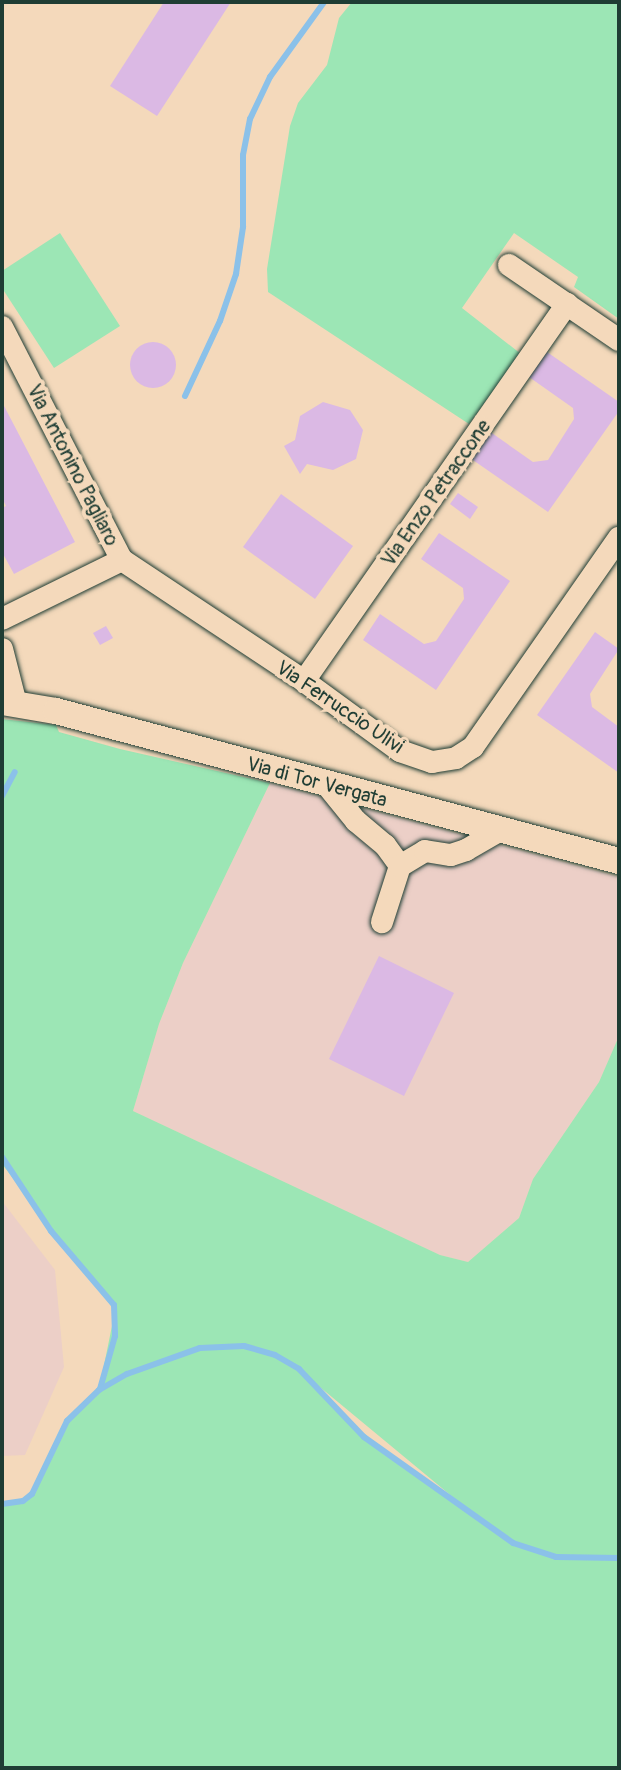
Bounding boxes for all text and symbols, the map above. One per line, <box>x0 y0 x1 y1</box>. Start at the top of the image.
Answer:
street label: Via Antonino Pagliaro <box>22 380 124 550</box>
street label: Via Enzo Petraccone <box>376 415 496 571</box>
street label: Via Ferruccio Ulivi <box>272 656 408 758</box>
street label: Via di Tor Vergata <box>244 752 390 812</box>

